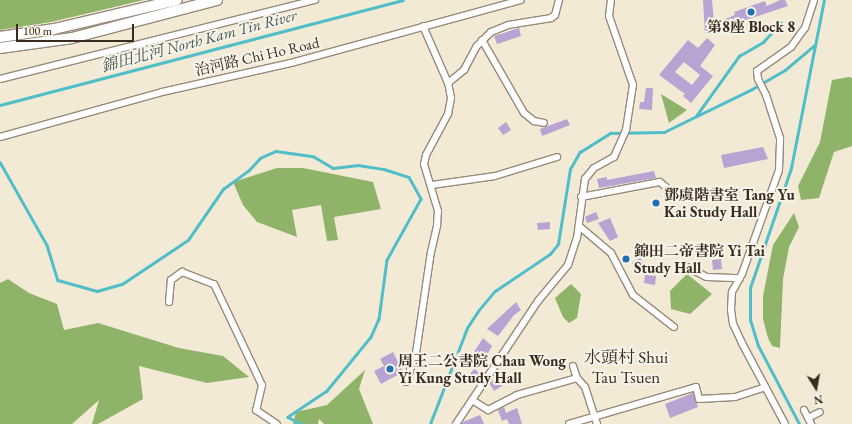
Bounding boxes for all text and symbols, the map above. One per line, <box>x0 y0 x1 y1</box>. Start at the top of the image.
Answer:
water label: 錦田北河 North Kam Tin River <box>99 6 299 76</box>
marker: 第8座 Block 8 <box>746 7 756 17</box>
scale bar <box>18 16 136 42</box>
place label: 第8座 Block 8 <box>707 18 795 36</box>
text: 100 m <box>23 23 52 39</box>
street label: 治河路 Chi Ho Road <box>193 33 321 79</box>
place label: 鄧虞階書室 Tang Yu Kai Study Hall <box>664 185 795 220</box>
marker: 鄧虞階書室 Tang Yu Kai Study Hall <box>651 198 661 208</box>
place label: 錦田二帝書院 Yi Tai Study Hall <box>634 241 765 276</box>
marker: 錦田二帝書院 Yi Tai Study Hall <box>621 254 631 264</box>
district label: 水頭村 Shui Tau Tsuen <box>584 348 668 388</box>
place label: 周王二公書院 Chau Wong Yi Kung Study Hall <box>398 351 566 386</box>
marker: 周王二公書院 Chau Wong Yi Kung Study Hall <box>385 364 395 374</box>
north arrow <box>796 368 836 408</box>
text: N <box>813 392 824 408</box>

